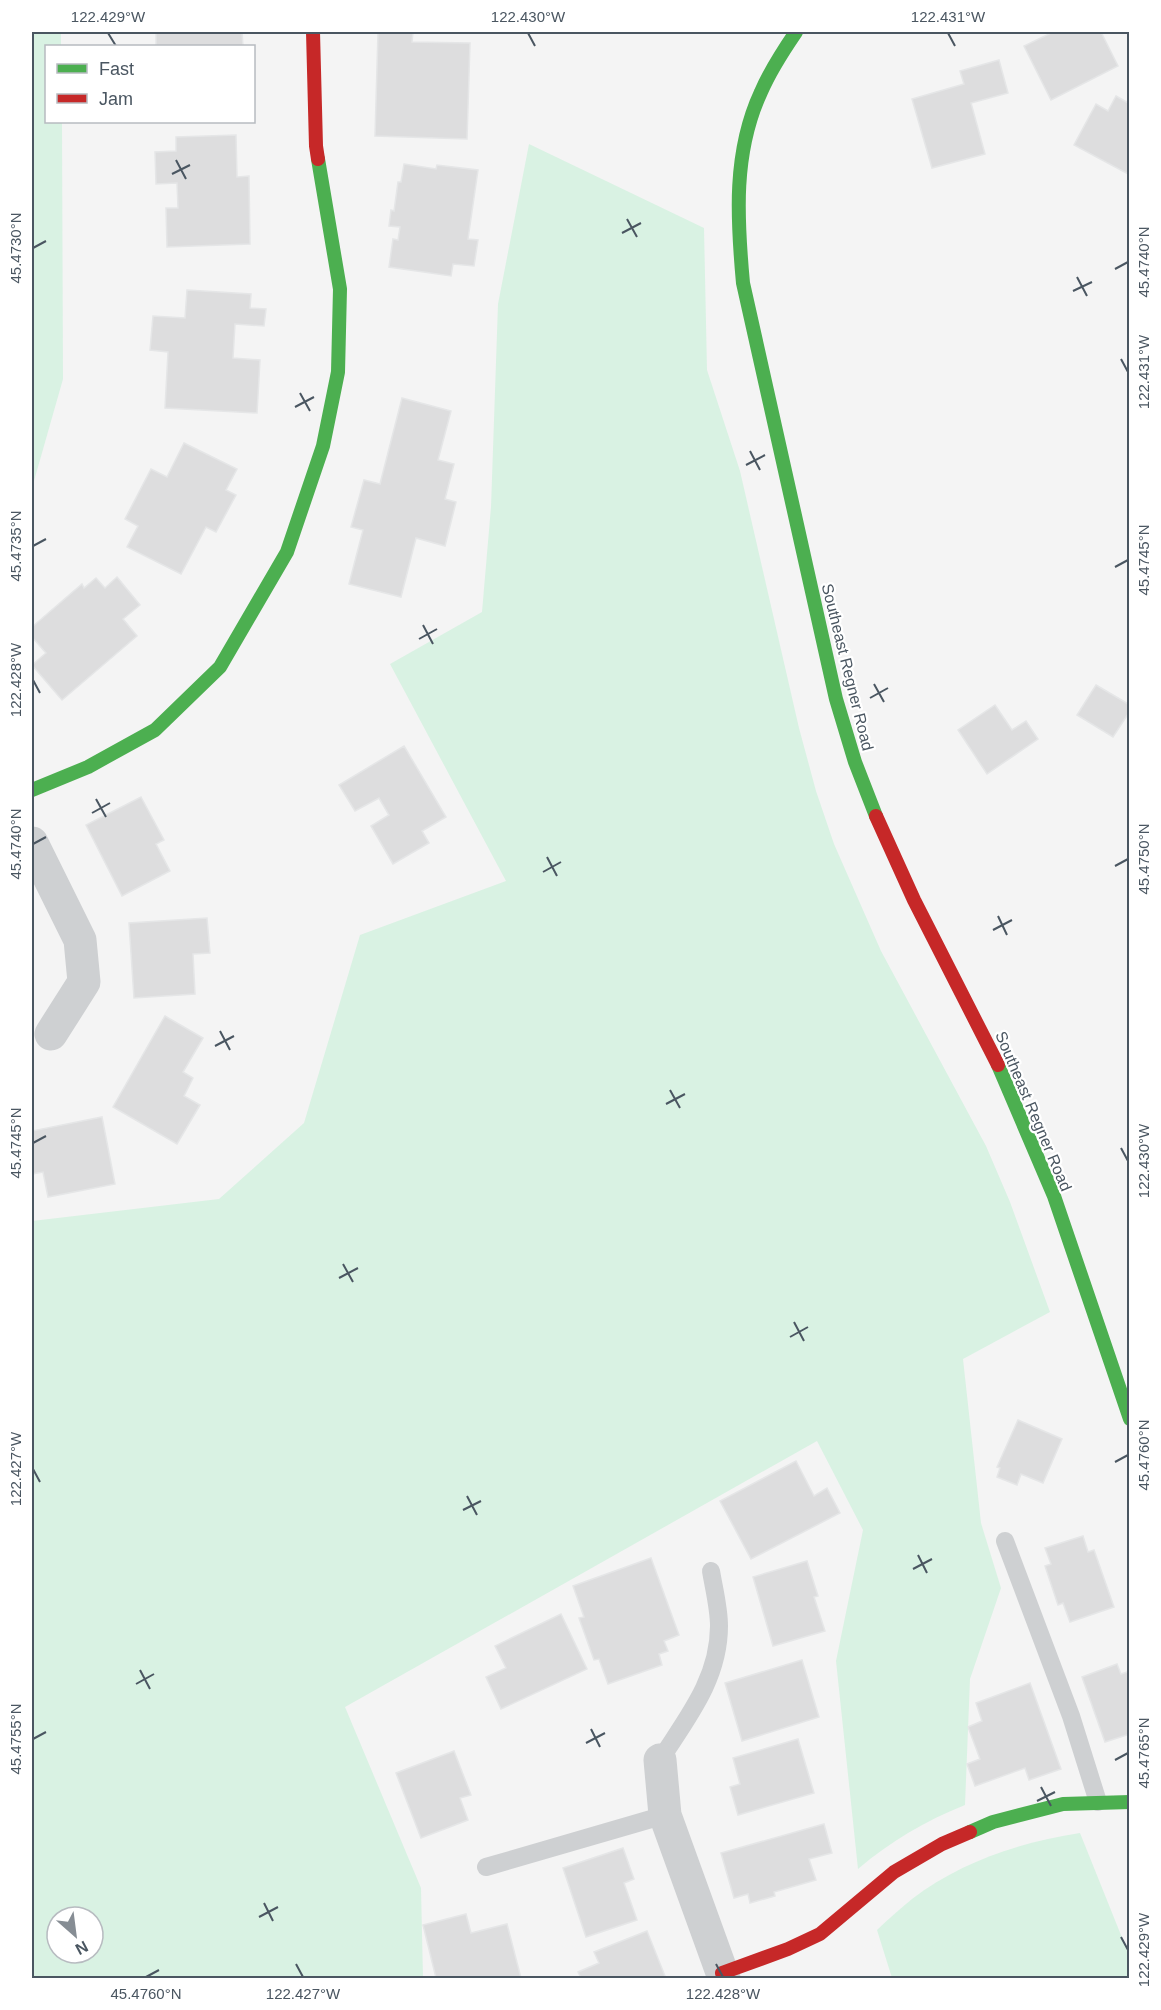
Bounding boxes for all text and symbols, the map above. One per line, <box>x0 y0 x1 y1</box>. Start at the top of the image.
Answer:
text: 122.429°W <box>71 8 146 25</box>
text: 122.430°W <box>491 8 566 25</box>
text: 122.431°W <box>911 8 986 25</box>
legend <box>45 45 255 123</box>
text: Fast <box>99 59 134 79</box>
text: Jam <box>99 89 133 109</box>
text: 45.4730°N <box>7 212 24 284</box>
text: 45.4740°N <box>1135 226 1152 298</box>
text: 122.431°W <box>1135 334 1152 409</box>
text: 45.4735°N <box>7 510 24 582</box>
text: 45.4745°N <box>1135 524 1152 596</box>
street label: Southeast Regner Road <box>819 582 877 752</box>
text: 122.428°W <box>7 642 24 717</box>
text: 45.4740°N <box>7 808 24 880</box>
text: 45.4750°N <box>1135 823 1152 895</box>
street label: Southeast Regner Road <box>992 1029 1075 1194</box>
text: 45.4745°N <box>7 1107 24 1179</box>
text: 122.430°W <box>1135 1123 1152 1198</box>
text: 45.4760°N <box>1135 1419 1152 1491</box>
text: 122.427°W <box>7 1431 24 1506</box>
text: 45.4755°N <box>7 1703 24 1775</box>
text: 45.4765°N <box>1135 1717 1152 1789</box>
north arrow <box>45 1905 105 1965</box>
text: 122.429°W <box>1135 1912 1152 1987</box>
text: N <box>73 1938 91 1958</box>
text: 45.4760°N <box>110 1985 182 2002</box>
text: 122.427°W <box>266 1985 341 2002</box>
text: 122.428°W <box>686 1985 761 2002</box>

